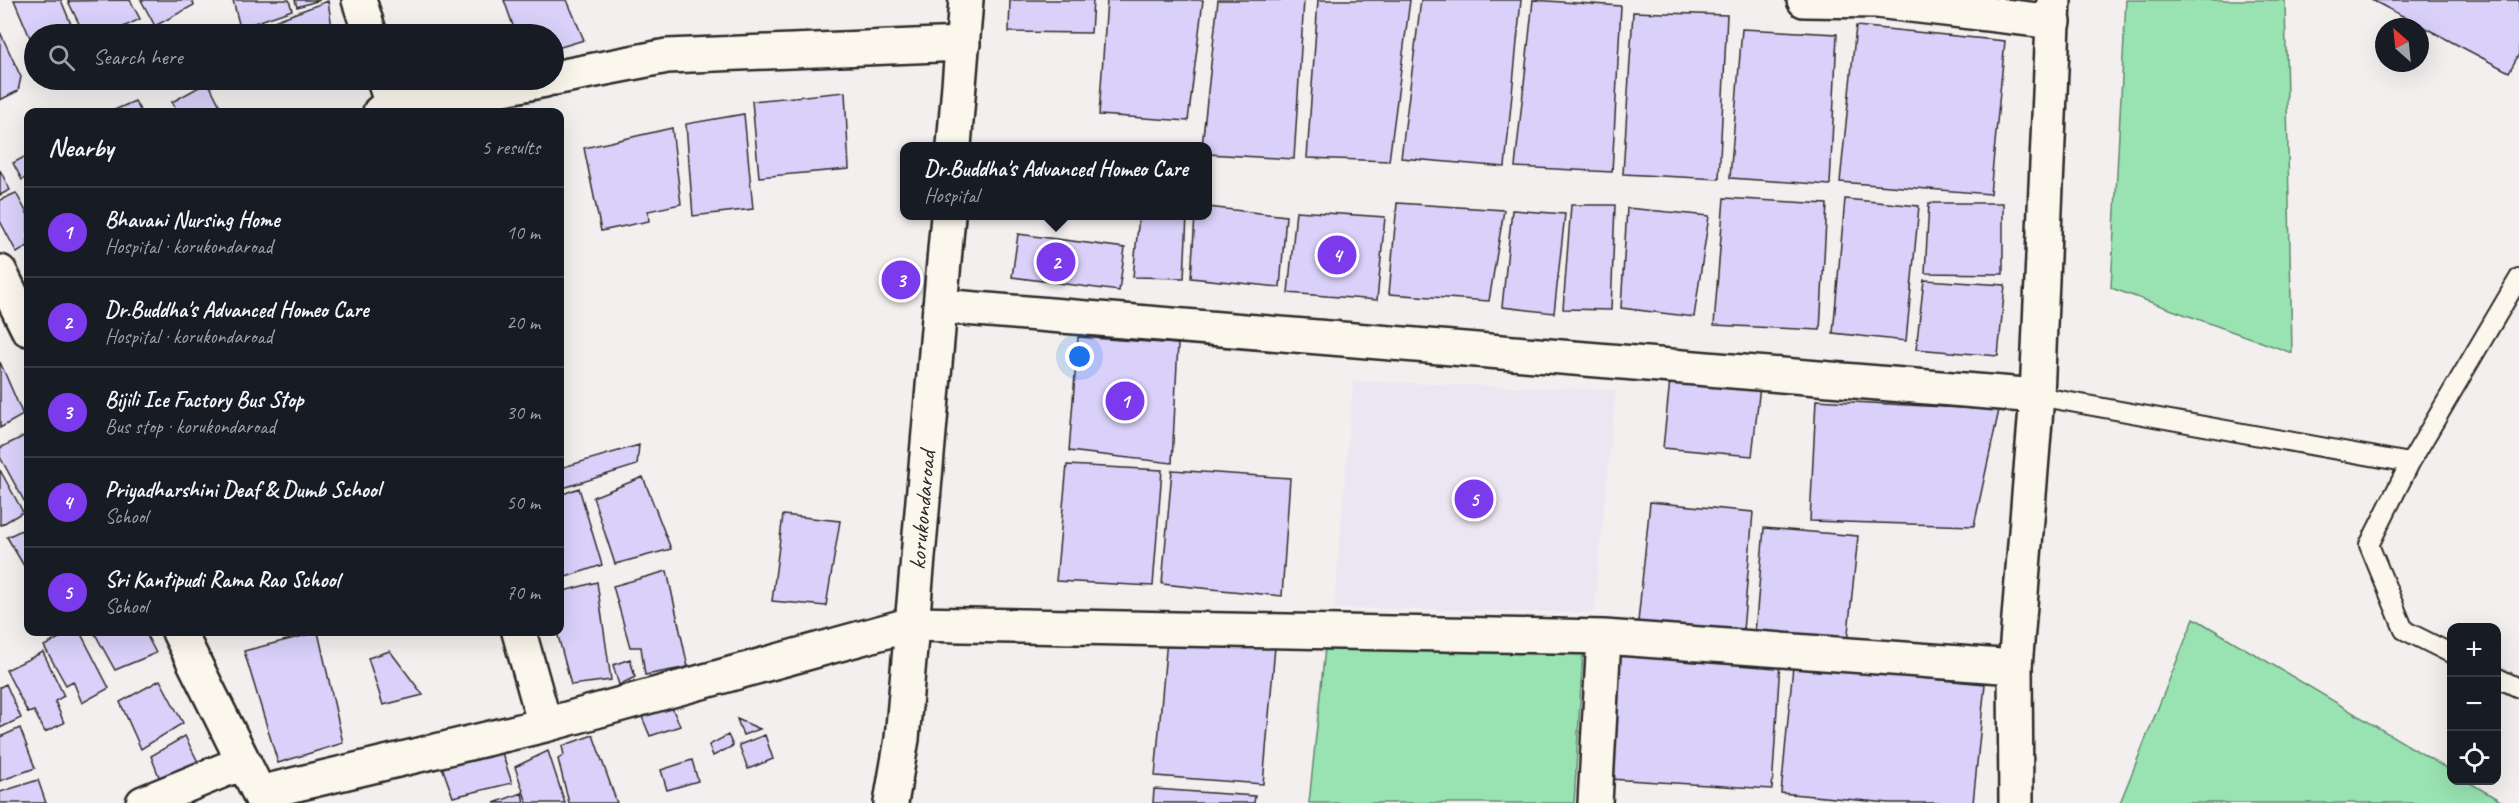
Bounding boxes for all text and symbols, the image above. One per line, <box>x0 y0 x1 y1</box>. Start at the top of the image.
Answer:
north arrow <box>2375 18 2429 72</box>
search box <box>24 24 564 90</box>
icon: search <box>45 41 78 74</box>
text: Search here <box>93 43 183 71</box>
text: Nearby <box>48 131 113 164</box>
text: 5 results <box>481 135 540 160</box>
popup <box>900 142 1212 220</box>
text: Dr.Buddha's Advanced Homeo Care <box>924 155 1188 183</box>
text: Hospital <box>924 183 979 208</box>
text: Bhavani Nursing Home <box>105 206 279 234</box>
text: 1 <box>63 220 72 245</box>
text: 10 m <box>506 220 540 245</box>
pin: 4 <box>1318 232 1356 278</box>
text: Hospital · korukondaroad <box>105 234 273 259</box>
pin: 2 <box>1036 240 1076 284</box>
pin: 3 <box>882 258 920 302</box>
text: Dr.Buddha's Advanced Homeo Care <box>105 296 368 324</box>
text: 2 <box>63 310 72 335</box>
text: 20 m <box>506 310 540 335</box>
text: Hospital · korukondaroad <box>105 324 273 349</box>
your location <box>1065 342 1094 371</box>
pin: 1 <box>1106 378 1144 424</box>
text: Bijili Ice Factory Bus Stop <box>105 386 303 414</box>
text: 3 <box>63 400 72 425</box>
text: 30 m <box>506 400 540 425</box>
text: Bus stop · korukondaroad <box>105 414 275 439</box>
street label: korukondaroad <box>902 446 942 571</box>
text: Priyadharshini Deaf & Dumb School <box>105 476 381 504</box>
pin: 5 <box>1454 476 1494 522</box>
text: 4 <box>63 490 72 515</box>
text: 50 m <box>506 490 540 515</box>
text: School <box>105 504 148 529</box>
text: Sri Kantipudi Rama Rao School <box>105 566 339 594</box>
text: 5 <box>63 580 72 605</box>
text: 70 m <box>506 580 540 605</box>
text: School <box>105 594 148 619</box>
map controls <box>2447 623 2501 785</box>
button: + <box>2447 623 2501 677</box>
button: − <box>2447 677 2501 731</box>
button: locate <box>2447 731 2501 785</box>

